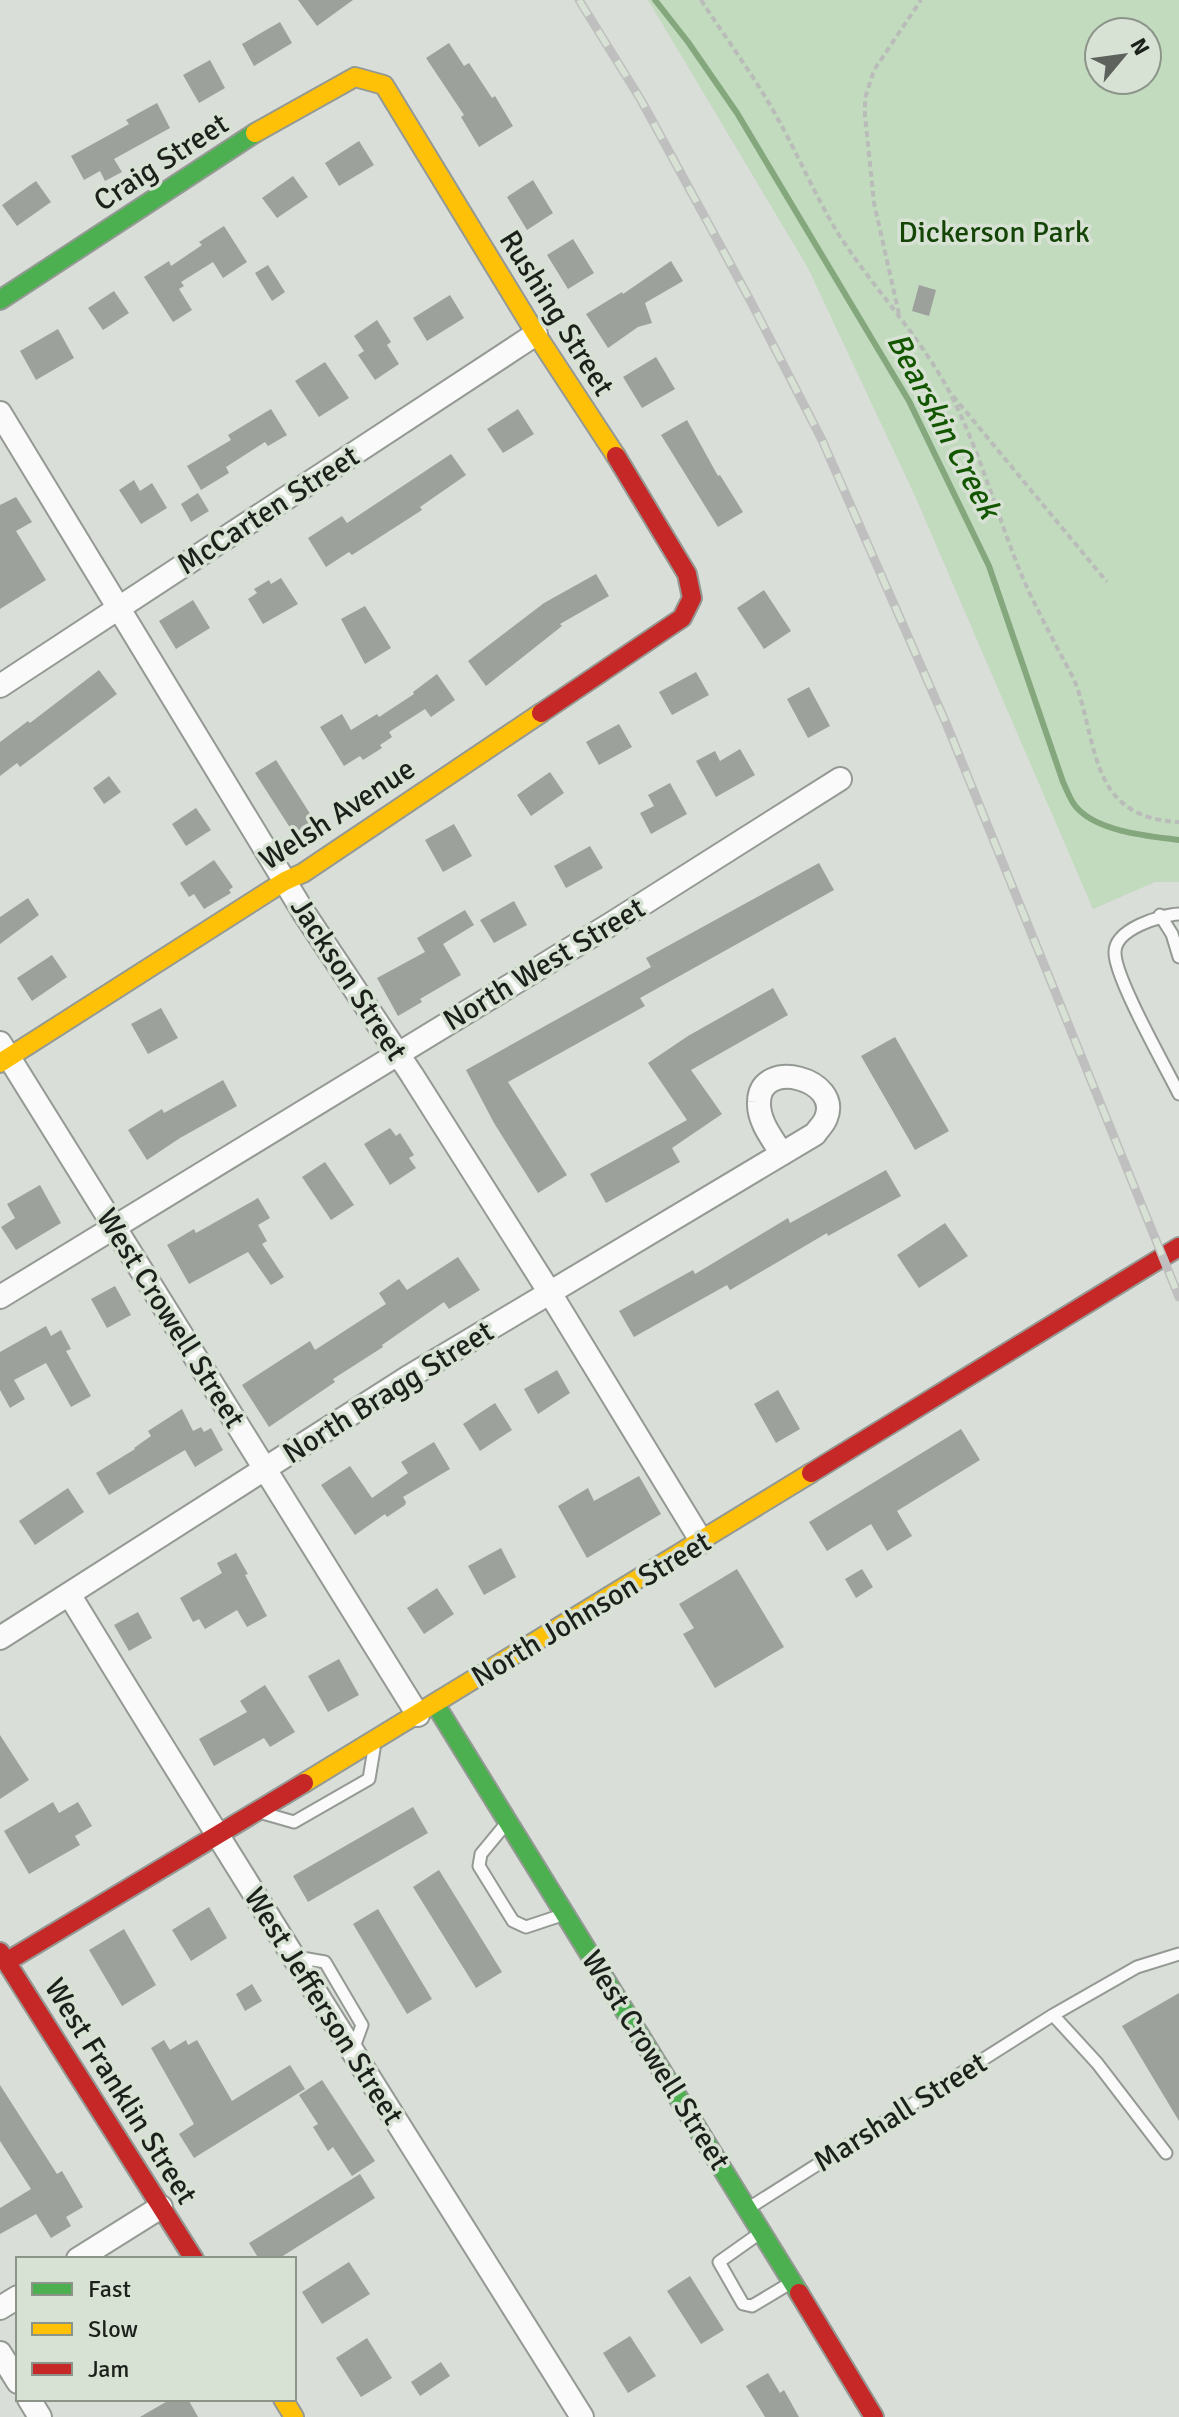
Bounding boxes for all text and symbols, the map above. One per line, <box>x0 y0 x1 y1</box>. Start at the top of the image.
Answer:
north arrow <box>1083 16 1163 96</box>
text: N <box>1125 33 1156 60</box>
street label: Craig Street <box>87 105 236 220</box>
park label: Dickerson Park <box>898 214 1090 251</box>
street label: Rushing Street <box>491 224 622 403</box>
water label: Bearskin Creek <box>878 326 1010 528</box>
street label: McCarten Street <box>170 438 366 583</box>
street label: Welsh Avenue <box>253 750 422 878</box>
street label: North West Street <box>437 890 652 1039</box>
street label: Jackson Street <box>282 891 415 1068</box>
street label: West Crowell Street <box>88 1202 253 1435</box>
street label: North Bragg Street <box>276 1313 500 1472</box>
street label: North Johnson Street <box>465 1523 718 1696</box>
street label: West Jefferson Street <box>236 1881 412 2132</box>
street label: West Crowell Street <box>573 1944 738 2177</box>
street label: West Franklin Street <box>36 1971 205 2211</box>
street label: Marshall Street <box>807 2044 994 2180</box>
legend <box>16 2257 296 2401</box>
text: Fast <box>88 2274 131 2304</box>
text: Slow <box>88 2314 138 2344</box>
text: Jam <box>88 2354 129 2384</box>

